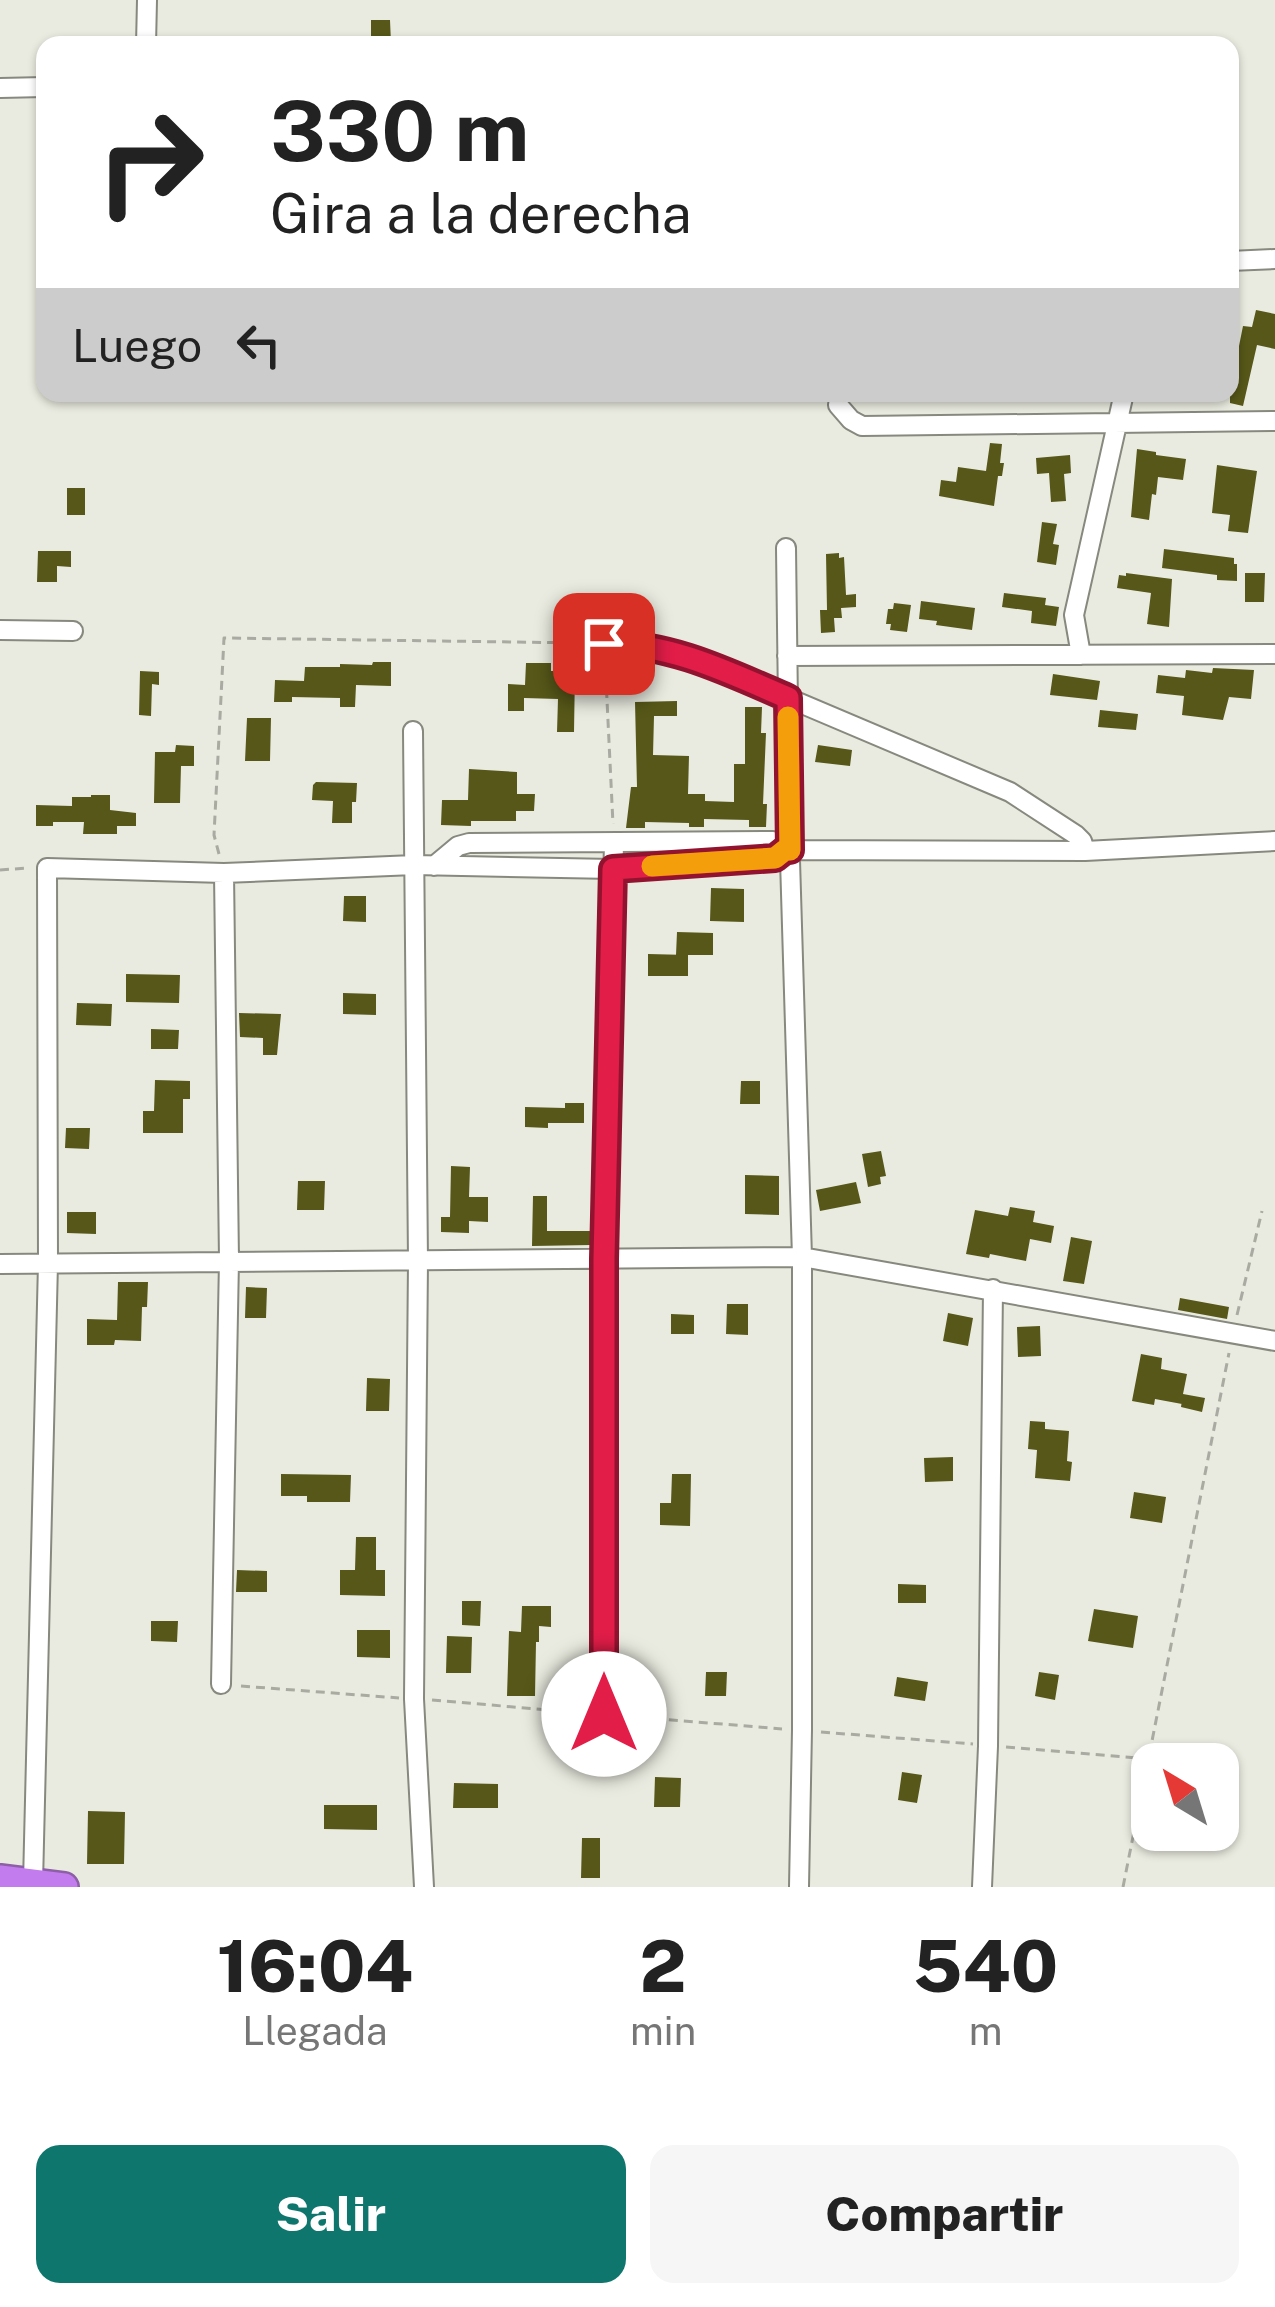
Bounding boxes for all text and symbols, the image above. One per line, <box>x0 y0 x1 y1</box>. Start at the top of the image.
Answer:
text: 330 m <box>270 81 530 180</box>
icon: right <box>72 84 228 240</box>
text: Gira a la derecha <box>270 182 692 245</box>
icon: left <box>226 312 292 378</box>
text: Luego <box>72 319 202 372</box>
pin <box>553 593 655 695</box>
icon: arrive <box>571 611 637 677</box>
position arrow <box>541 1651 667 1777</box>
north arrow <box>1131 1743 1239 1851</box>
map controls <box>1131 1743 1239 1851</box>
text: 16:04 <box>217 1924 413 2008</box>
text: 2 <box>640 1924 687 2008</box>
text: 540 <box>913 1924 1058 2008</box>
text: Llegada <box>242 2008 388 2054</box>
text: min <box>630 2008 696 2054</box>
text: m <box>969 2008 1002 2054</box>
button: Salir <box>36 2145 626 2283</box>
button: Compartir <box>650 2145 1239 2283</box>

